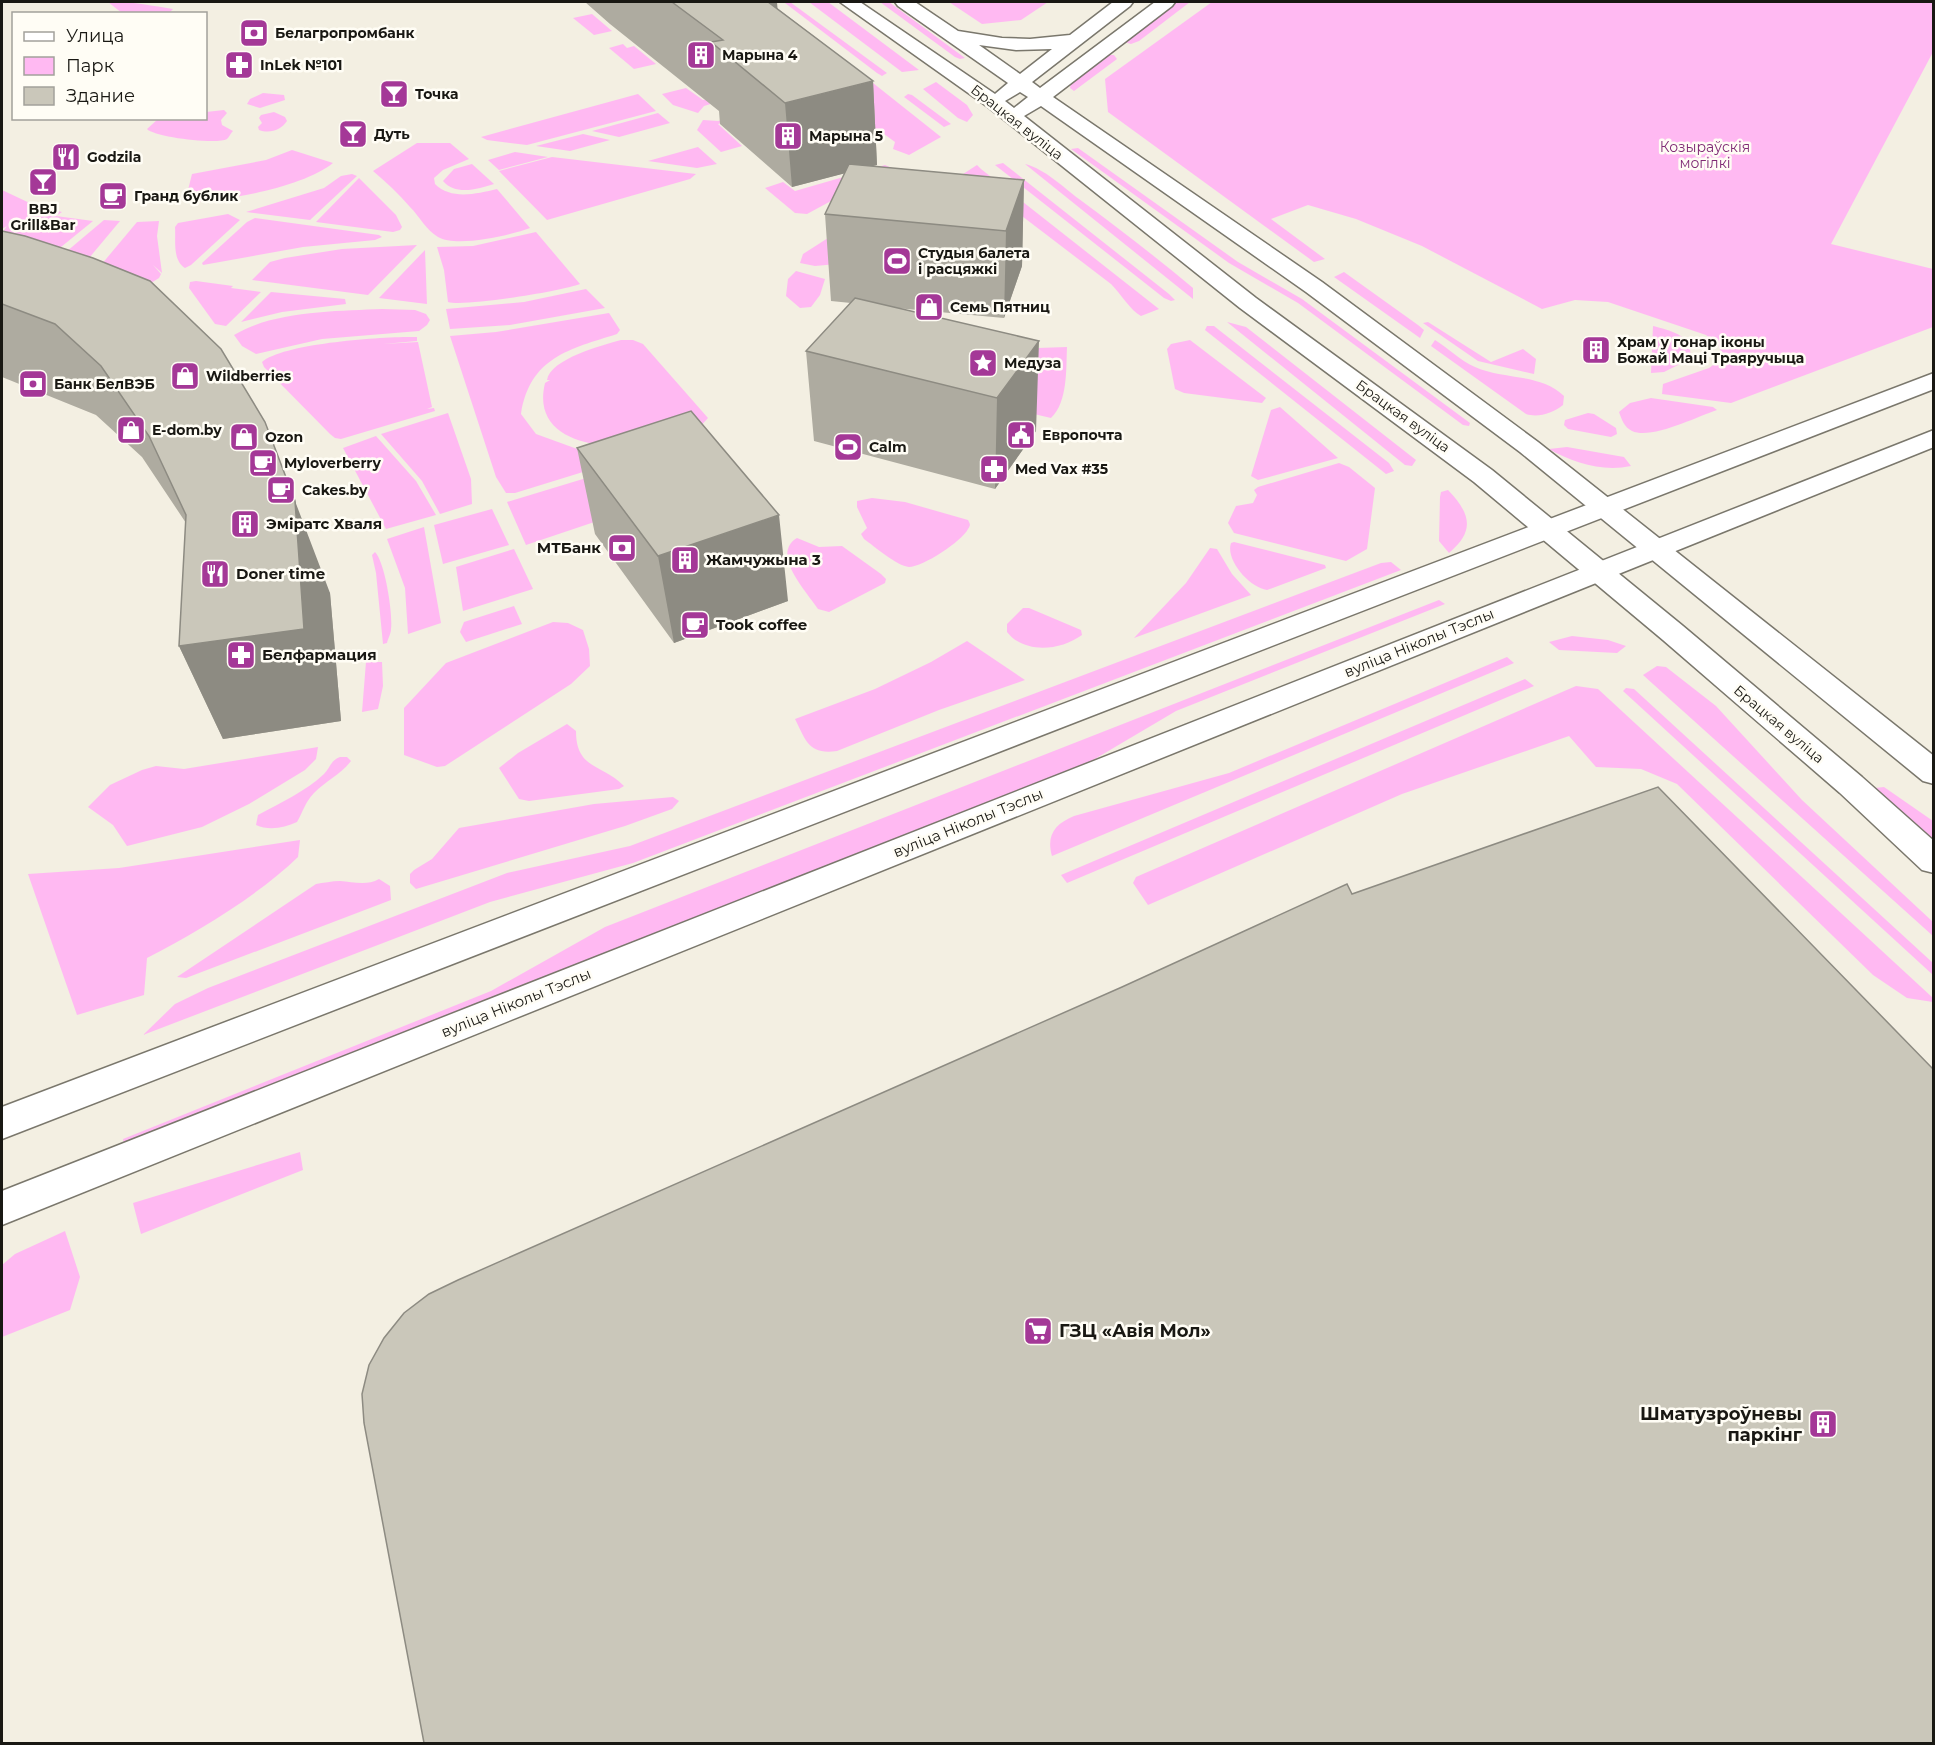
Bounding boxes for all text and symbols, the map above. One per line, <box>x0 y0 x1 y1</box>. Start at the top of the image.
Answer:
legend <box>12 12 207 120</box>
bank icon: Белагропромбанк <box>238 17 270 49</box>
place label: Белагропромбанк <box>275 24 414 42</box>
text: Улица <box>66 25 124 47</box>
building icon: Марына 4 <box>685 39 717 71</box>
place label: Марына 4 <box>722 46 798 64</box>
pharmacy icon: InLek №101 <box>223 49 255 81</box>
text: Парк <box>66 55 115 77</box>
place label: InLek №101 <box>260 56 342 74</box>
bar icon: Точка <box>378 78 410 110</box>
street label: Брацкая вуліца <box>967 80 1067 164</box>
text: Здание <box>66 85 135 107</box>
place label: Точка <box>415 85 458 103</box>
bar icon: Дуть <box>337 118 369 150</box>
building icon: Марына 5 <box>772 120 804 152</box>
place label: Дуть <box>374 125 410 143</box>
place label: Марына 5 <box>809 127 883 145</box>
park label: Козыраўскія могілкі <box>1660 138 1750 172</box>
restaurant icon: Godzila <box>50 141 82 173</box>
place label: Godzila <box>87 148 141 166</box>
bar icon: BBJ Grill&Bar <box>27 166 59 198</box>
cafe icon: Гранд бублик <box>97 180 129 212</box>
place label: Гранд бублик <box>134 187 238 205</box>
place label: BBJ Grill&Bar <box>11 200 76 234</box>
place label: Студыя балета і расцяжкі <box>918 244 1030 278</box>
sports icon: Студыя балета і расцяжкі <box>881 245 913 277</box>
shop icon: Семь Пятниц <box>913 291 945 323</box>
place label: Семь Пятниц <box>950 298 1050 316</box>
place label: Храм у гонар іконы Божай Маці Траяручыца <box>1617 333 1804 367</box>
building icon: Храм у гонар іконы Божай Маці Траяручыца <box>1580 334 1612 366</box>
place icon: Медуза <box>967 347 999 379</box>
place label: Медуза <box>1004 354 1061 372</box>
shop icon: Wildberries <box>169 360 201 392</box>
place label: Wildberries <box>206 367 292 385</box>
bank icon: Банк БелВЭБ <box>17 368 49 400</box>
place label: Банк БелВЭБ <box>54 375 155 393</box>
street label: Брацкая вуліца <box>1352 376 1454 456</box>
shop icon: E-dom.by <box>115 414 147 446</box>
public building icon: Европочта <box>1005 419 1037 451</box>
place label: E-dom.by <box>152 421 222 439</box>
shop icon: Ozon <box>228 421 260 453</box>
place label: Европочта <box>1042 426 1123 444</box>
place label: Ozon <box>265 428 303 446</box>
sports icon: Calm <box>832 431 864 463</box>
place label: Calm <box>869 438 907 456</box>
cafe icon: Myloverberry <box>247 447 279 479</box>
pharmacy icon: Med Vax #35 <box>978 453 1010 485</box>
place label: Myloverberry <box>284 454 381 472</box>
place label: Med Vax #35 <box>1015 460 1108 478</box>
cafe icon: Cakes.by <box>265 474 297 506</box>
place label: Cakes.by <box>302 481 368 499</box>
building icon: Эміратс Хваля <box>229 508 261 540</box>
place label: Эміратс Хваля <box>266 514 382 533</box>
bank icon: МТБанк <box>606 532 638 564</box>
place label: МТБанк <box>537 538 601 557</box>
building icon: Жамчужына 3 <box>669 544 701 576</box>
place label: Жамчужына 3 <box>706 550 821 569</box>
restaurant icon: Doner time <box>199 558 231 590</box>
place label: Doner time <box>236 564 325 583</box>
street label: вуліца Ніколы Тэслы <box>1341 604 1497 681</box>
cafe icon: Took coffee <box>679 609 711 641</box>
place label: Took coffee <box>716 615 807 634</box>
pharmacy icon: Белфармация <box>225 639 257 671</box>
place label: Белфармация <box>262 645 377 664</box>
street label: Брацкая вуліца <box>1730 681 1828 767</box>
street label: вуліца Ніколы Тэслы <box>890 784 1046 861</box>
street label: вуліца Ніколы Тэслы <box>438 964 594 1041</box>
supermarket icon: ГЗЦ «Авія Мол» <box>1022 1315 1054 1347</box>
place label: ГЗЦ «Авія Мол» <box>1059 1320 1211 1342</box>
place label: Шматузроўневы паркінг <box>1640 1403 1803 1446</box>
building icon: Шматузроўневы паркінг <box>1807 1408 1839 1440</box>

